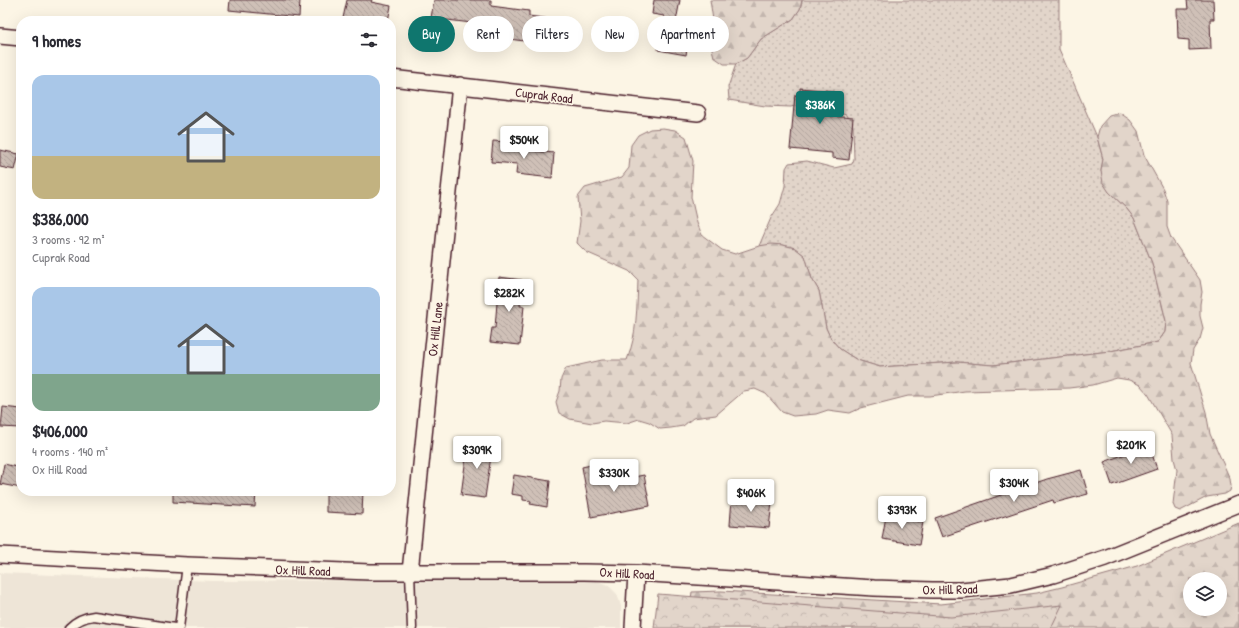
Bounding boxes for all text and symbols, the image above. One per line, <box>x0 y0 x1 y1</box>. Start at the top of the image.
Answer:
chip: Buy <box>408 16 455 52</box>
chip: Rent <box>463 16 514 52</box>
chip: Filters <box>522 16 583 52</box>
chip: New <box>591 16 639 52</box>
chip: Apartment <box>647 16 729 52</box>
text: 9 homes <box>32 29 81 52</box>
icon: filters <box>358 29 380 51</box>
street label: Cuprak Road <box>514 83 574 107</box>
pin: $386K <box>792 91 848 125</box>
text: $386K <box>805 95 835 113</box>
icon: home <box>170 101 242 173</box>
pin: $504K <box>496 126 552 160</box>
text: $504K <box>509 130 539 148</box>
text: $386,000 <box>32 207 89 230</box>
text: 3 rooms · 92 m² <box>32 230 104 248</box>
text: Cuprak Road <box>32 248 90 266</box>
pin: $282K <box>481 279 537 313</box>
text: $282K <box>493 283 525 301</box>
street label: Ox Hill Lane <box>423 301 447 357</box>
icon: home <box>170 313 242 385</box>
text: $406,000 <box>32 419 88 442</box>
pin: $201K <box>1103 431 1159 465</box>
text: $201K <box>1116 435 1146 453</box>
pin: $309K <box>449 436 505 470</box>
text: $309K <box>462 440 492 458</box>
text: 4 rooms · 140 m² <box>32 442 108 460</box>
pin: $330K <box>586 459 642 493</box>
text: Ox Hill Road <box>32 460 87 478</box>
text: $330K <box>599 463 629 481</box>
pin: $304K <box>986 469 1042 503</box>
text: $304K <box>999 473 1029 491</box>
pin: $406K <box>723 479 779 513</box>
text: $406K <box>736 483 766 501</box>
pin: $393K <box>874 496 930 530</box>
text: $393K <box>887 500 917 518</box>
street label: Ox Hill Road <box>275 560 331 580</box>
street label: Ox Hill Road <box>599 563 655 583</box>
map controls <box>1183 572 1227 616</box>
button: layers <box>1183 572 1227 616</box>
street label: Ox Hill Road <box>922 580 978 598</box>

